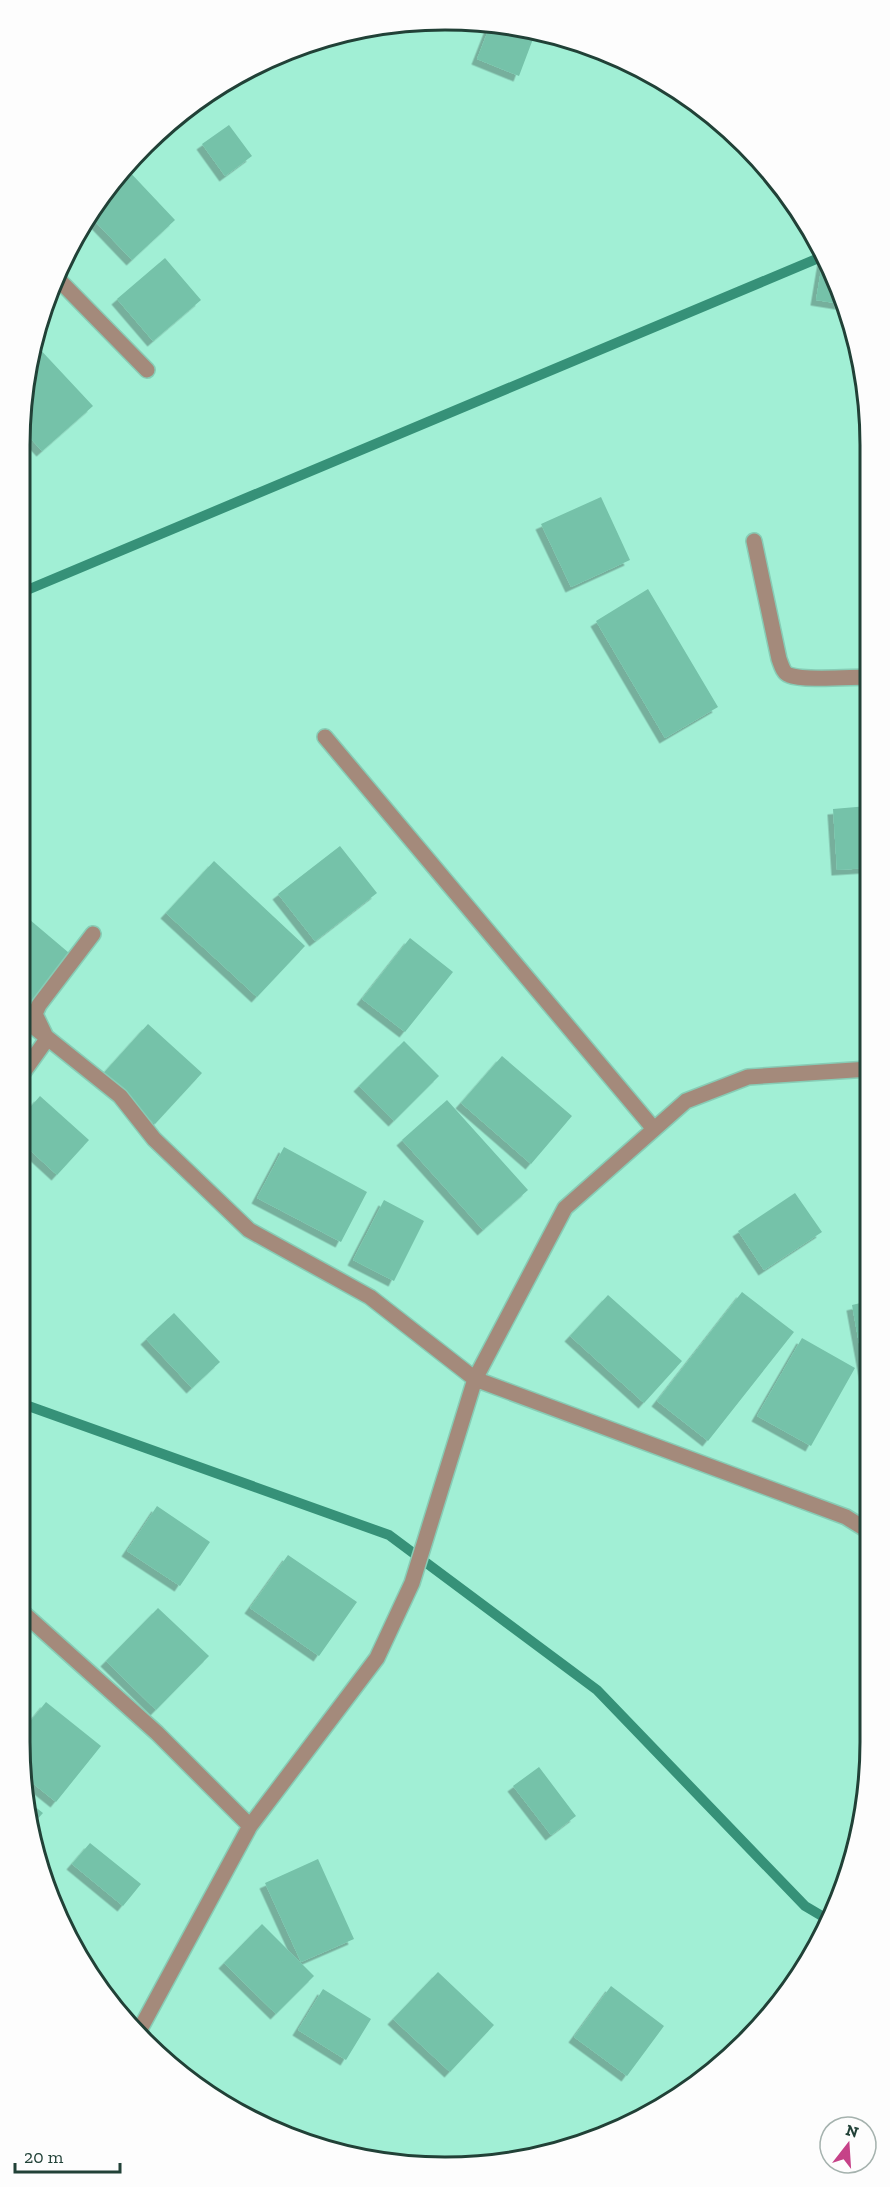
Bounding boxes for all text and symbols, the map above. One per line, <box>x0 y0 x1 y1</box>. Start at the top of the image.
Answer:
north arrow <box>818 2115 878 2175</box>
text: N <box>844 2120 861 2142</box>
scale bar <box>15 2136 120 2174</box>
text: 20 m <box>24 2146 64 2168</box>

